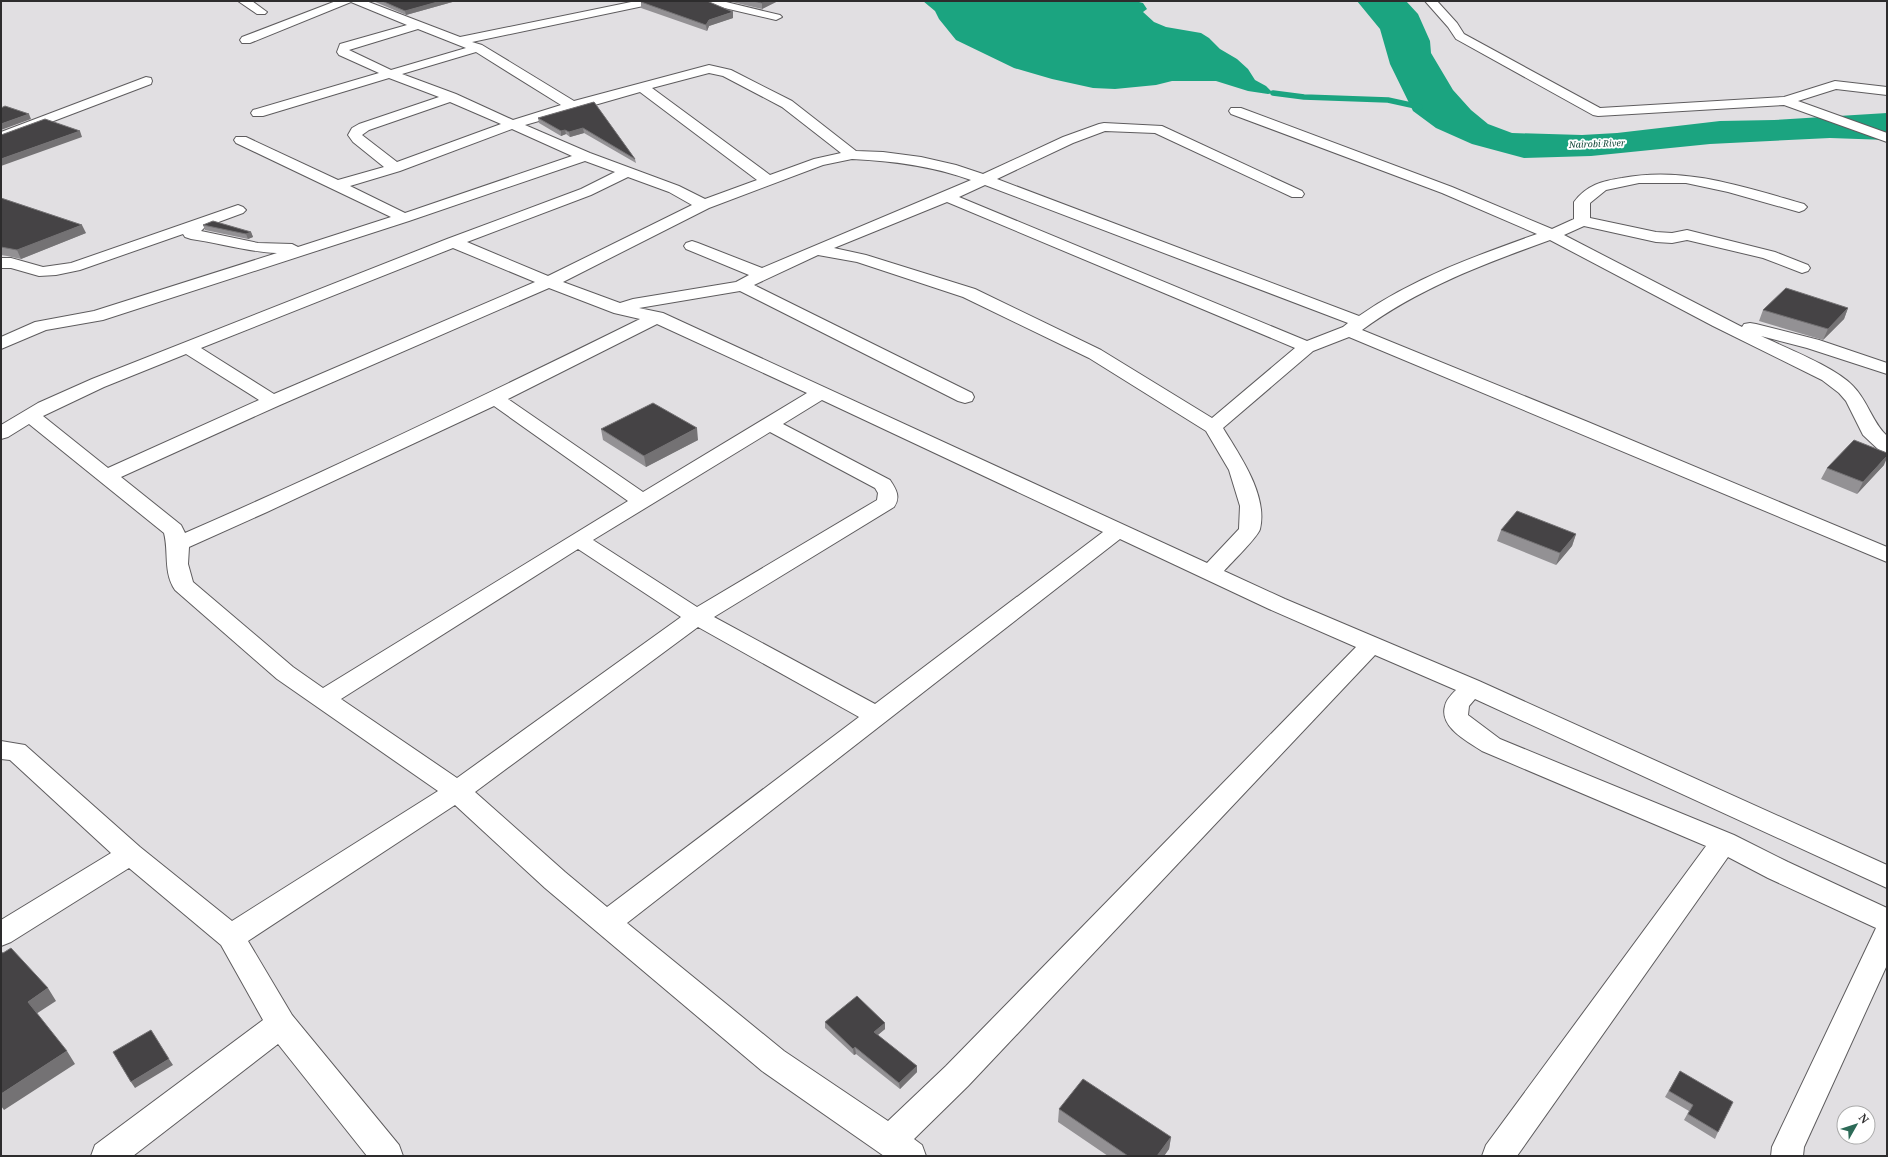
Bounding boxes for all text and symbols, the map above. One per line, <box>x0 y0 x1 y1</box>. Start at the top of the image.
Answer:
water label: Nairobi River <box>1568 136 1626 151</box>
north arrow <box>1836 1105 1876 1145</box>
text: N <box>1856 1110 1873 1127</box>

